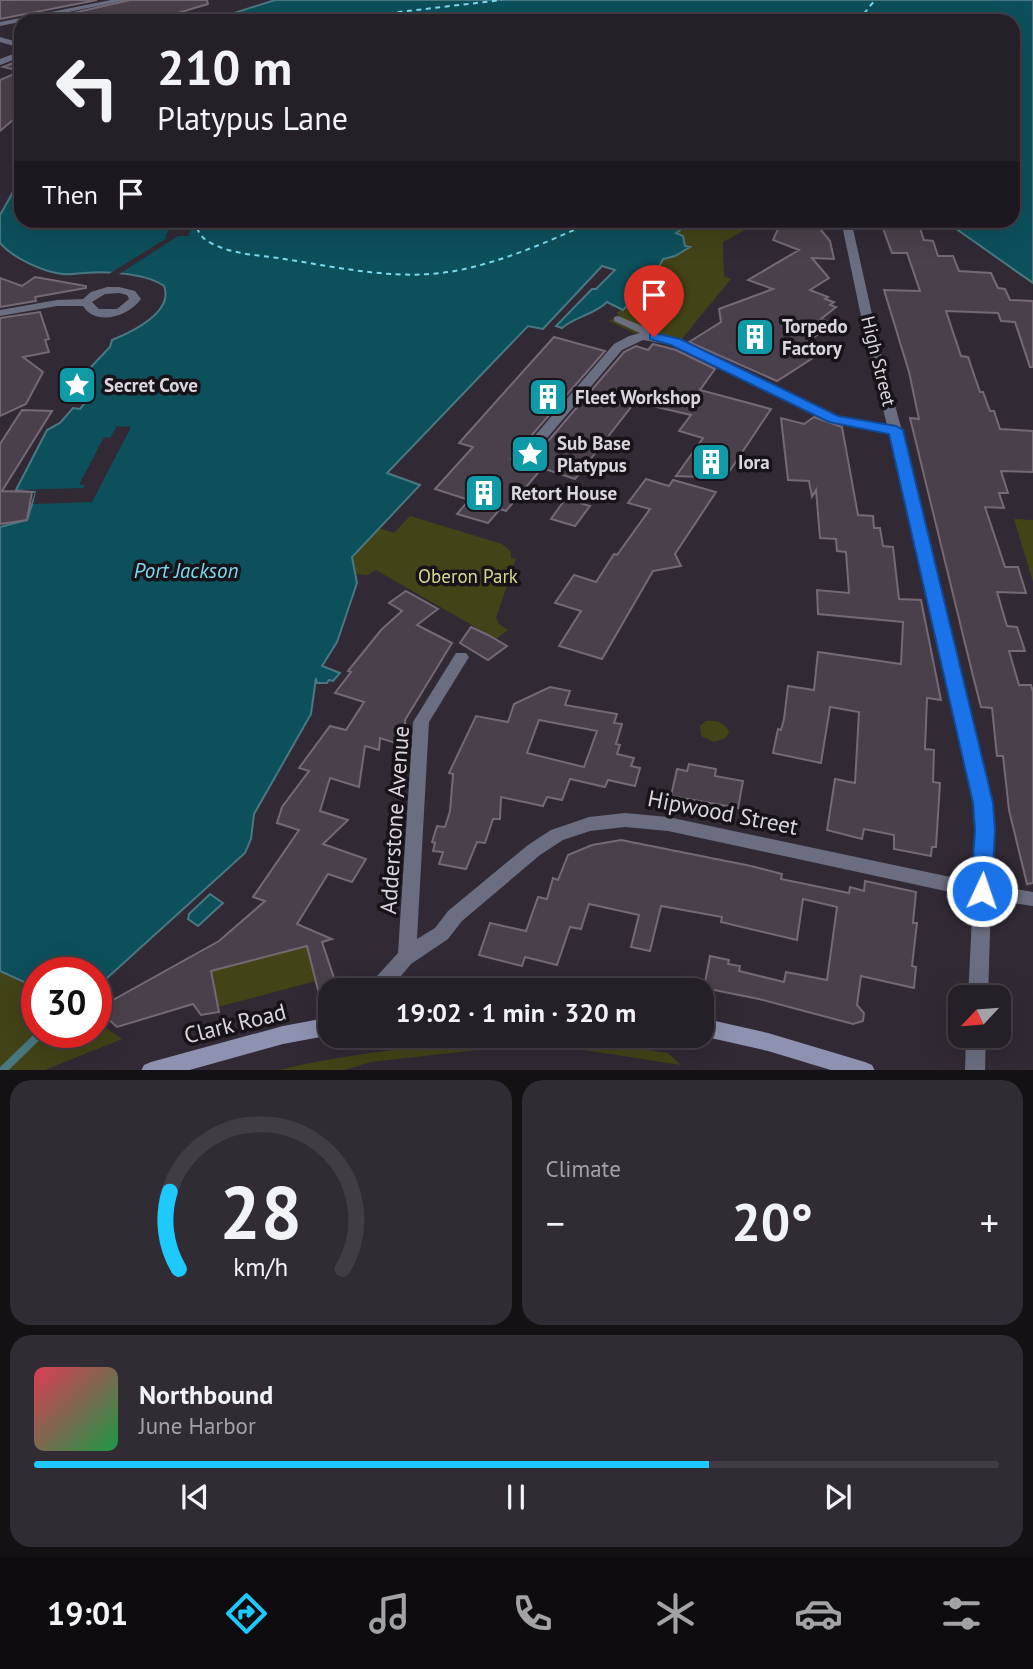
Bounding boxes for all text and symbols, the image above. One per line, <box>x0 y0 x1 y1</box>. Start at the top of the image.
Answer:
text: 210 m <box>157 35 292 99</box>
icon: left <box>42 42 133 133</box>
text: Platypus Lane <box>157 97 348 139</box>
icon: arrive <box>112 175 150 213</box>
text: Then <box>42 178 98 211</box>
pin <box>624 265 684 337</box>
icon: arrive <box>635 276 673 314</box>
street label: High Street <box>856 313 902 409</box>
place label: Torpedo Factory <box>782 314 848 360</box>
building icon: Torpedo Factory <box>734 316 776 358</box>
place icon: Secret Cove <box>56 364 98 406</box>
place label: Secret Cove <box>104 373 198 397</box>
building icon: Fleet Workshop <box>527 376 569 418</box>
place label: Fleet Workshop <box>575 385 701 409</box>
place label: Sub Base Platypus <box>557 431 631 477</box>
place icon: Sub Base Platypus <box>509 433 551 475</box>
building icon: Iora <box>690 441 732 483</box>
place label: Iora <box>738 450 770 474</box>
building icon: Retort House <box>463 472 505 514</box>
place label: Retort House <box>511 481 617 505</box>
water label: Port Jackson <box>134 557 238 584</box>
park label: Oberon Park <box>418 564 518 588</box>
street label: Adderstone Avenue <box>373 725 415 915</box>
street label: Hipwood Street <box>645 783 801 841</box>
position arrow <box>945 854 1019 928</box>
speed limit sign: 30 <box>21 957 112 1048</box>
north arrow <box>948 985 1012 1048</box>
map controls <box>948 985 1011 1048</box>
street label: Clark Road <box>181 996 289 1050</box>
text: 19:02 · 1 min · 320 m <box>396 996 636 1029</box>
text: Climate <box>546 1154 621 1183</box>
text: 28 <box>219 1165 302 1259</box>
text: 20° <box>731 1188 813 1255</box>
text: − <box>546 1198 565 1247</box>
text: + <box>980 1198 999 1247</box>
text: km/h <box>233 1250 288 1282</box>
text: Northbound <box>139 1378 273 1411</box>
text: June Harbor <box>139 1411 256 1440</box>
icon: previous <box>176 1478 214 1516</box>
icon: pause <box>497 1478 535 1516</box>
icon: next <box>819 1478 857 1516</box>
icon: directions <box>222 1589 271 1638</box>
icon: music <box>365 1589 414 1638</box>
icon: phone <box>508 1589 557 1638</box>
icon: climate <box>651 1589 700 1638</box>
icon: car <box>794 1589 843 1638</box>
icon: filters <box>937 1589 986 1638</box>
text: 19:01 <box>47 1592 128 1634</box>

